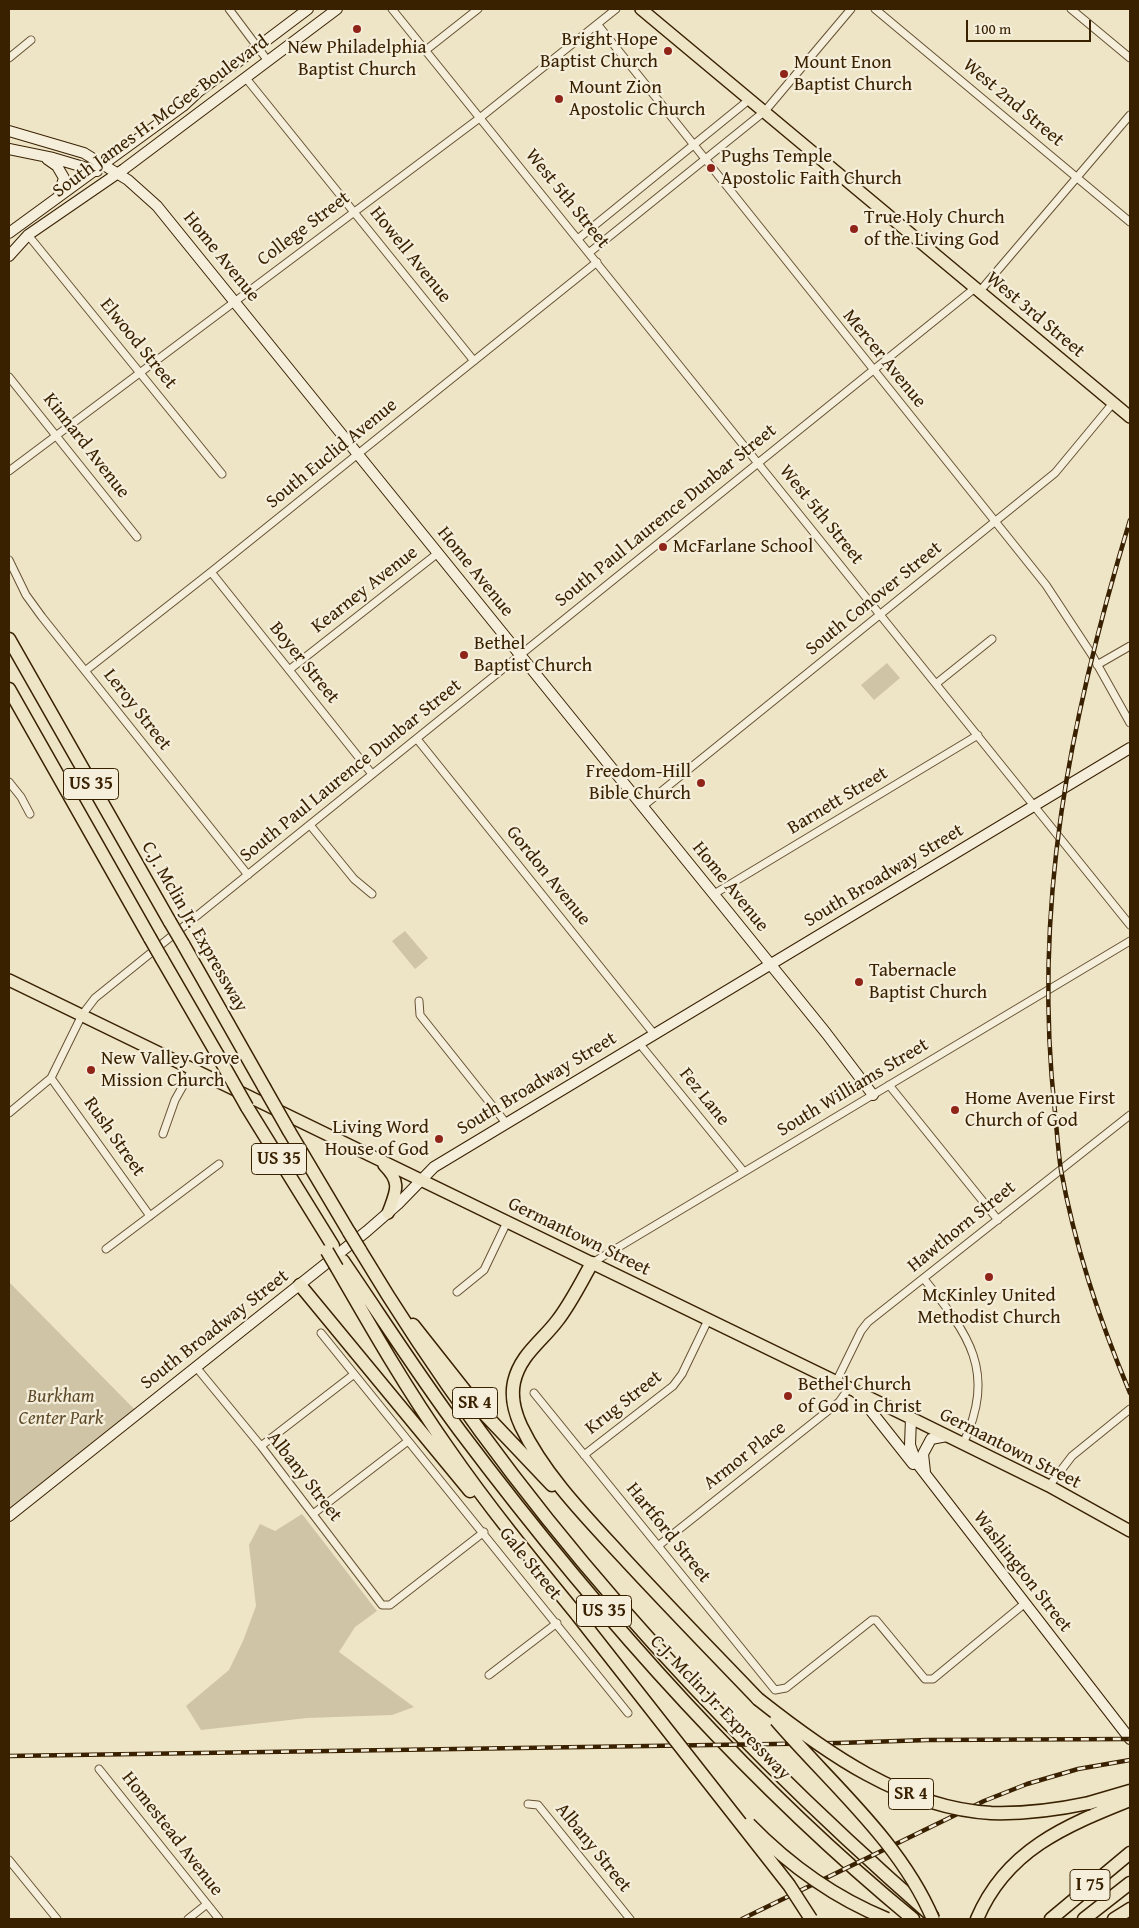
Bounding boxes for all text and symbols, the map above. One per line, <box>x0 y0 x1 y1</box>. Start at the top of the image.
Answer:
scale bar <box>969 10 1094 42</box>
text: 100 m <box>974 18 1011 39</box>
marker: New Philadelphia Baptist Church <box>351 23 363 35</box>
place label: Bright Hope Baptist Church <box>540 29 658 73</box>
street label: South James H. McGee Boulevard <box>49 31 273 203</box>
place label: New Philadelphia Baptist Church <box>287 37 427 81</box>
marker: Bright Hope Baptist Church <box>662 45 674 57</box>
place label: Mount Enon Baptist Church <box>794 52 912 96</box>
street label: West 2nd Street <box>958 54 1068 152</box>
marker: Mount Enon Baptist Church <box>778 68 790 80</box>
place label: Mount Zion Apostolic Church <box>569 77 705 121</box>
marker: Mount Zion Apostolic Church <box>553 93 565 105</box>
street label: West 5th Street <box>520 145 614 253</box>
place label: Pughs Temple Apostolic Faith Church <box>721 146 902 190</box>
marker: Pughs Temple Apostolic Faith Church <box>705 162 717 174</box>
street label: College Street <box>253 187 355 271</box>
street label: Howell Avenue <box>364 202 456 308</box>
street label: Home Avenue <box>178 207 264 307</box>
place label: True Holy Church of the Living God <box>864 207 1005 251</box>
marker: True Holy Church of the Living God <box>848 223 860 235</box>
street label: West 3rd Street <box>981 267 1089 363</box>
street label: Elwood Street <box>95 294 181 394</box>
street label: Mercer Avenue <box>837 305 931 413</box>
street label: Kinnard Avenue <box>38 389 134 503</box>
street label: South Euclid Avenue <box>262 394 402 514</box>
street label: South Paul Laurence Dunbar Street <box>551 420 781 612</box>
street label: West 5th Street <box>774 461 868 569</box>
street label: Home Avenue <box>432 522 518 622</box>
place label: McFarlane School <box>673 536 813 558</box>
street label: South Conover Street <box>801 537 947 661</box>
street label: Kearney Avenue <box>307 541 423 639</box>
marker: McFarlane School <box>657 541 669 553</box>
street label: Boyer Street <box>264 618 344 708</box>
place label: Bethel Baptist Church <box>474 633 592 677</box>
marker: Bethel Baptist Church <box>458 649 470 661</box>
street label: Leroy Street <box>98 665 176 755</box>
street label: South Paul Laurence Dunbar Street <box>236 675 466 867</box>
place label: Freedom-Hill Bible Church <box>586 761 691 805</box>
street label: Barnett Street <box>784 762 892 840</box>
road number: US 35 <box>64 769 118 800</box>
marker: Freedom-Hill Bible Church <box>695 777 707 789</box>
street label: South Broadway Street <box>800 819 968 933</box>
street label: Gordon Avenue <box>501 822 595 930</box>
street label: Home Avenue <box>687 837 773 937</box>
street label: C.J. Mclin Jr. Expressway <box>136 838 252 1016</box>
place label: Tabernacle Baptist Church <box>869 960 987 1004</box>
marker: Tabernacle Baptist Church <box>853 976 865 988</box>
street label: South Broadway Street <box>453 1027 621 1141</box>
street label: South Williams Street <box>773 1034 933 1142</box>
place label: New Valley Grove Mission Church <box>101 1048 240 1092</box>
street label: Fez Lane <box>674 1063 734 1131</box>
marker: New Valley Grove Mission Church <box>85 1064 97 1076</box>
place label: Home Avenue First Church of God <box>965 1088 1115 1132</box>
street label: Rush Street <box>78 1093 150 1181</box>
marker: Home Avenue First Church of God <box>949 1104 961 1116</box>
place label: Living Word House of God <box>325 1117 429 1161</box>
marker: Living Word House of God <box>433 1133 445 1145</box>
road number: US 35 <box>252 1144 306 1174</box>
street label: Hawthorn Street <box>903 1176 1021 1278</box>
street label: Germantown Street <box>504 1193 654 1281</box>
street label: South Broadway Street <box>136 1265 294 1395</box>
marker: McKinley United Methodist Church <box>983 1271 995 1283</box>
place label: McKinley United Methodist Church <box>917 1285 1061 1329</box>
street label: Krug Street <box>581 1366 667 1440</box>
place label: Bethel Church of God in Christ <box>798 1374 922 1418</box>
park label: Burkham Center Park <box>19 1386 103 1430</box>
road number: SR 4 <box>452 1388 498 1419</box>
marker: Bethel Church of God in Christ <box>782 1390 794 1402</box>
street label: Germantown Street <box>935 1404 1085 1494</box>
street label: Armor Place <box>699 1417 791 1495</box>
street label: Albany Street <box>262 1427 346 1527</box>
street label: Hartford Street <box>621 1478 715 1588</box>
street label: Washington Street <box>968 1507 1076 1637</box>
street label: Gale Street <box>494 1523 566 1605</box>
road number: US 35 <box>576 1595 632 1626</box>
street label: C.J. Mclin Jr. Expressway <box>645 1631 795 1785</box>
street label: Homestead Avenue <box>116 1767 228 1901</box>
road number: SR 4 <box>888 1778 934 1810</box>
street label: Albany Street <box>550 1799 636 1897</box>
road number: I 75 <box>1070 1870 1110 1900</box>

